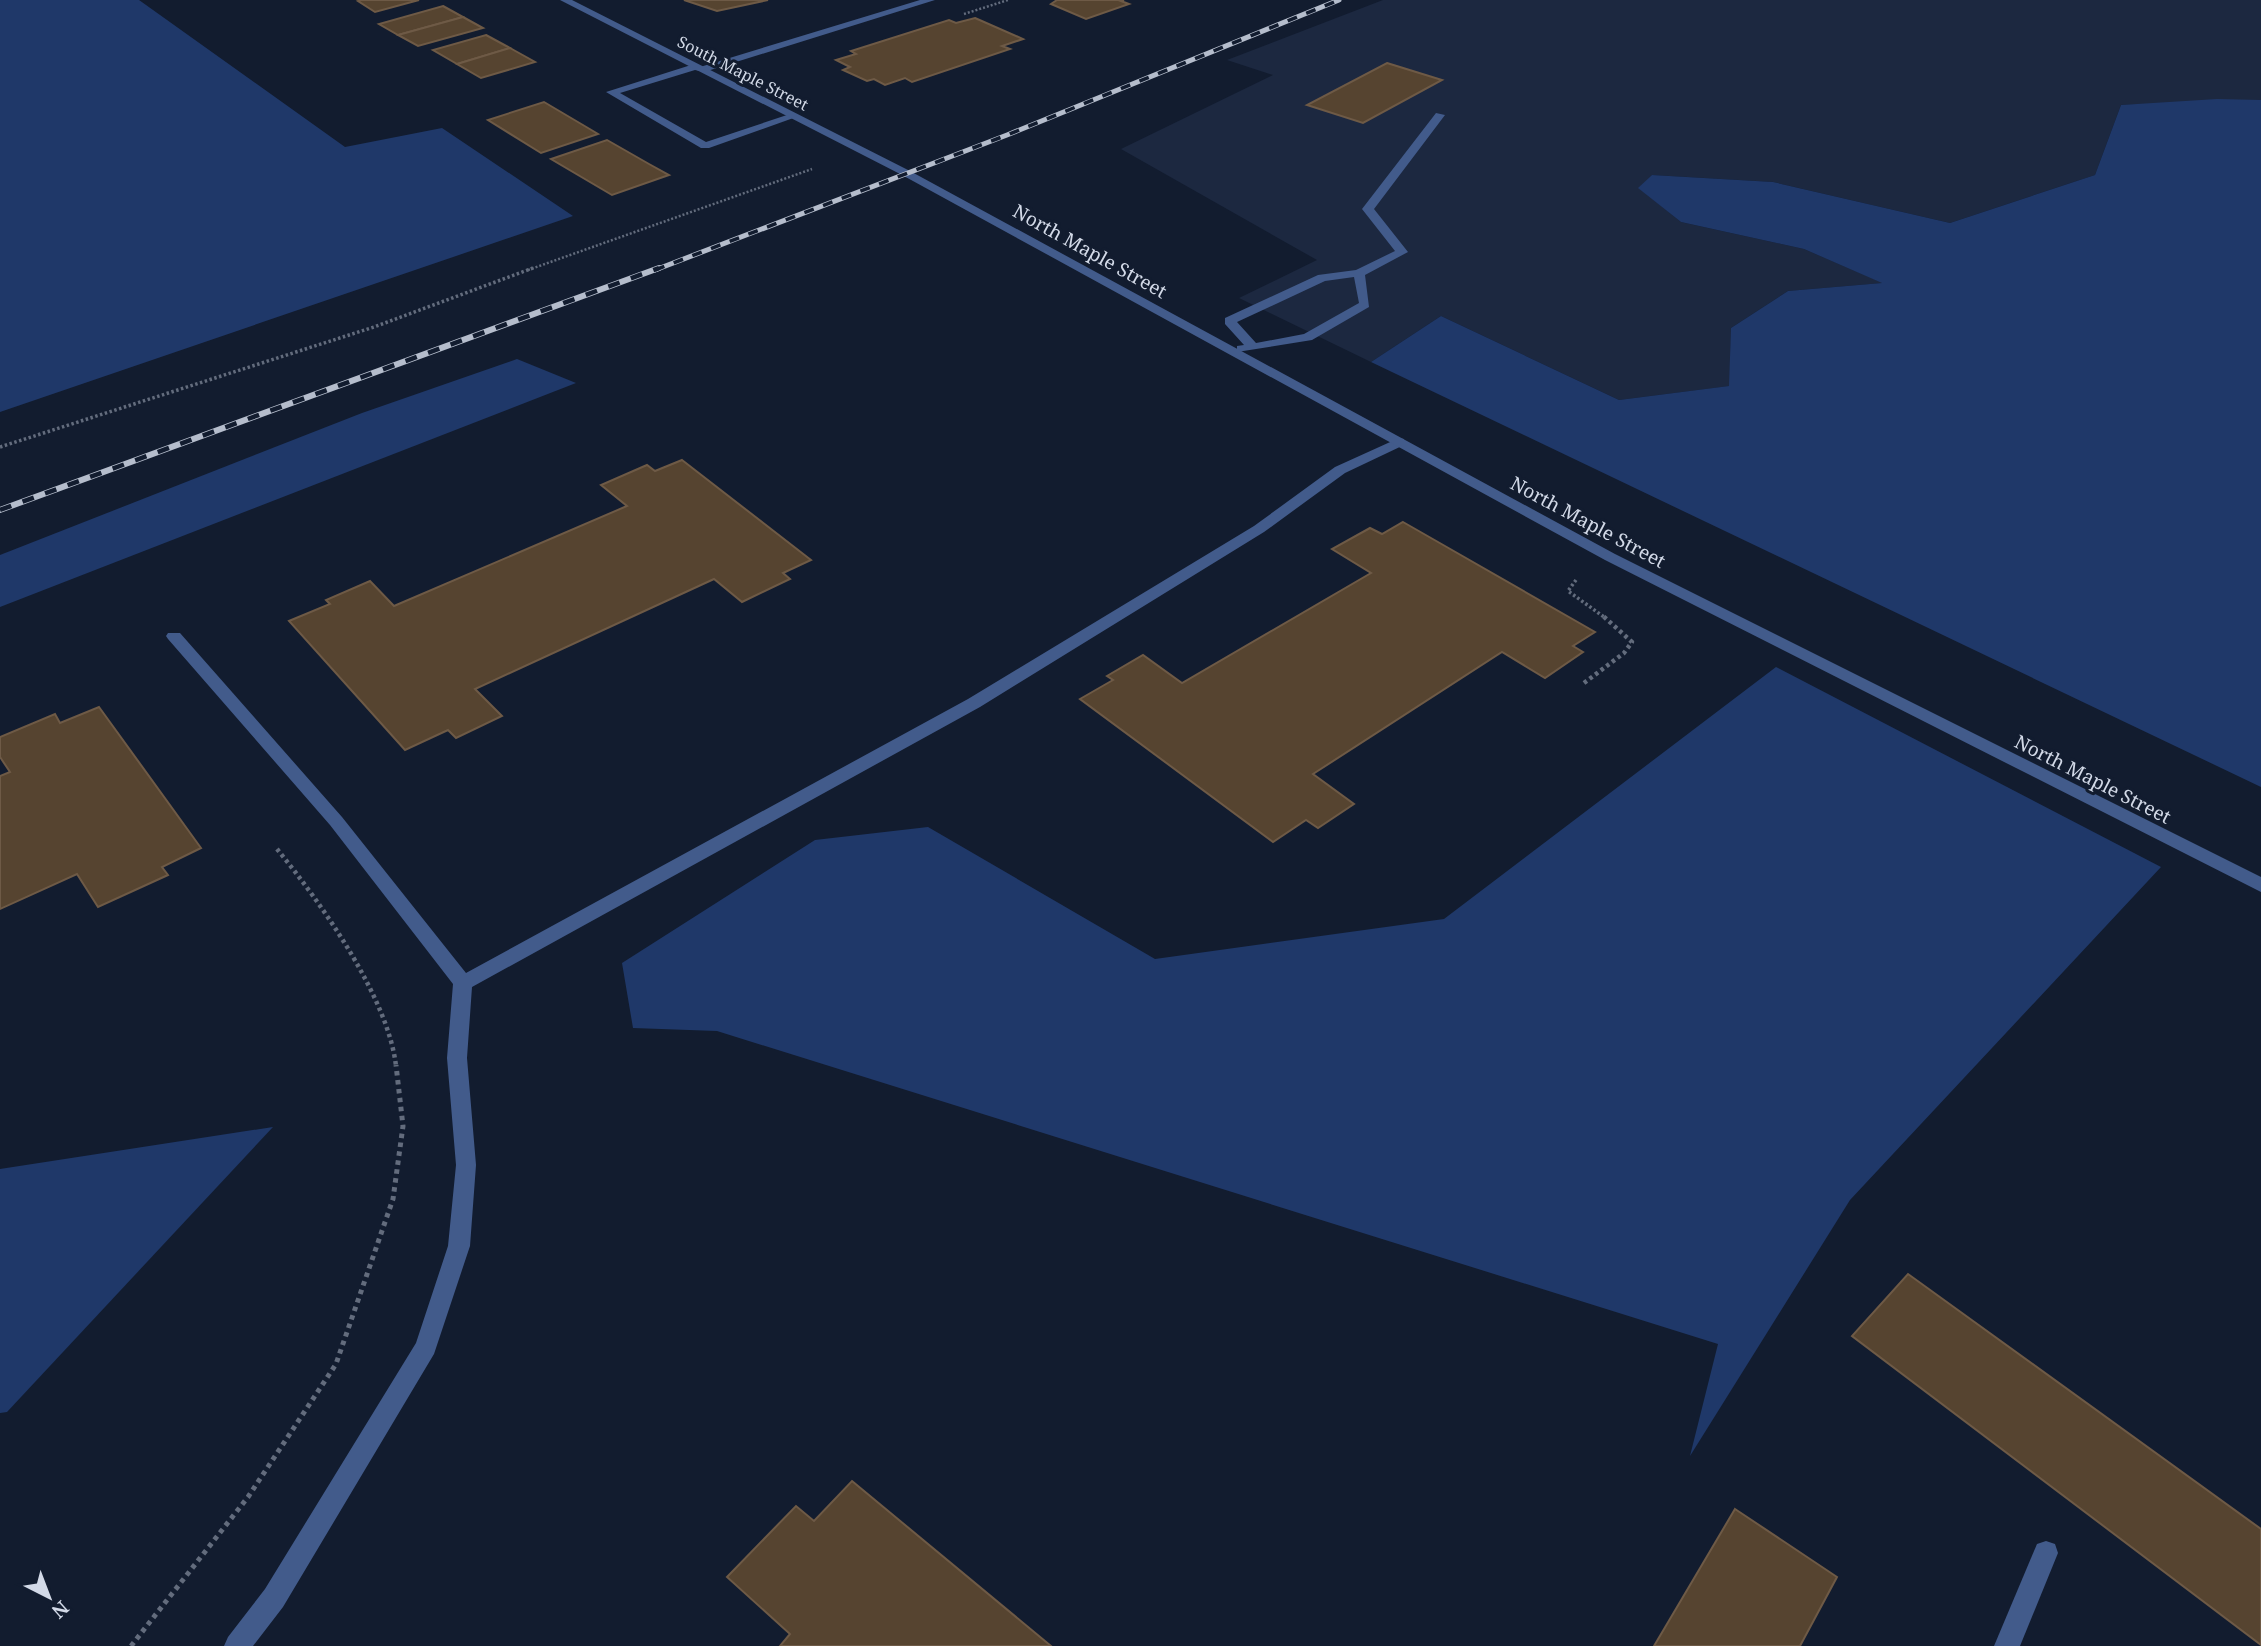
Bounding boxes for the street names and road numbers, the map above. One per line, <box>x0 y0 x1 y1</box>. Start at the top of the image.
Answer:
street label: South Maple Street <box>674 30 813 116</box>
street label: North Maple Street <box>1008 198 1172 304</box>
street label: North Maple Street <box>1506 470 1670 574</box>
street label: North Maple Street <box>2010 728 2176 830</box>

